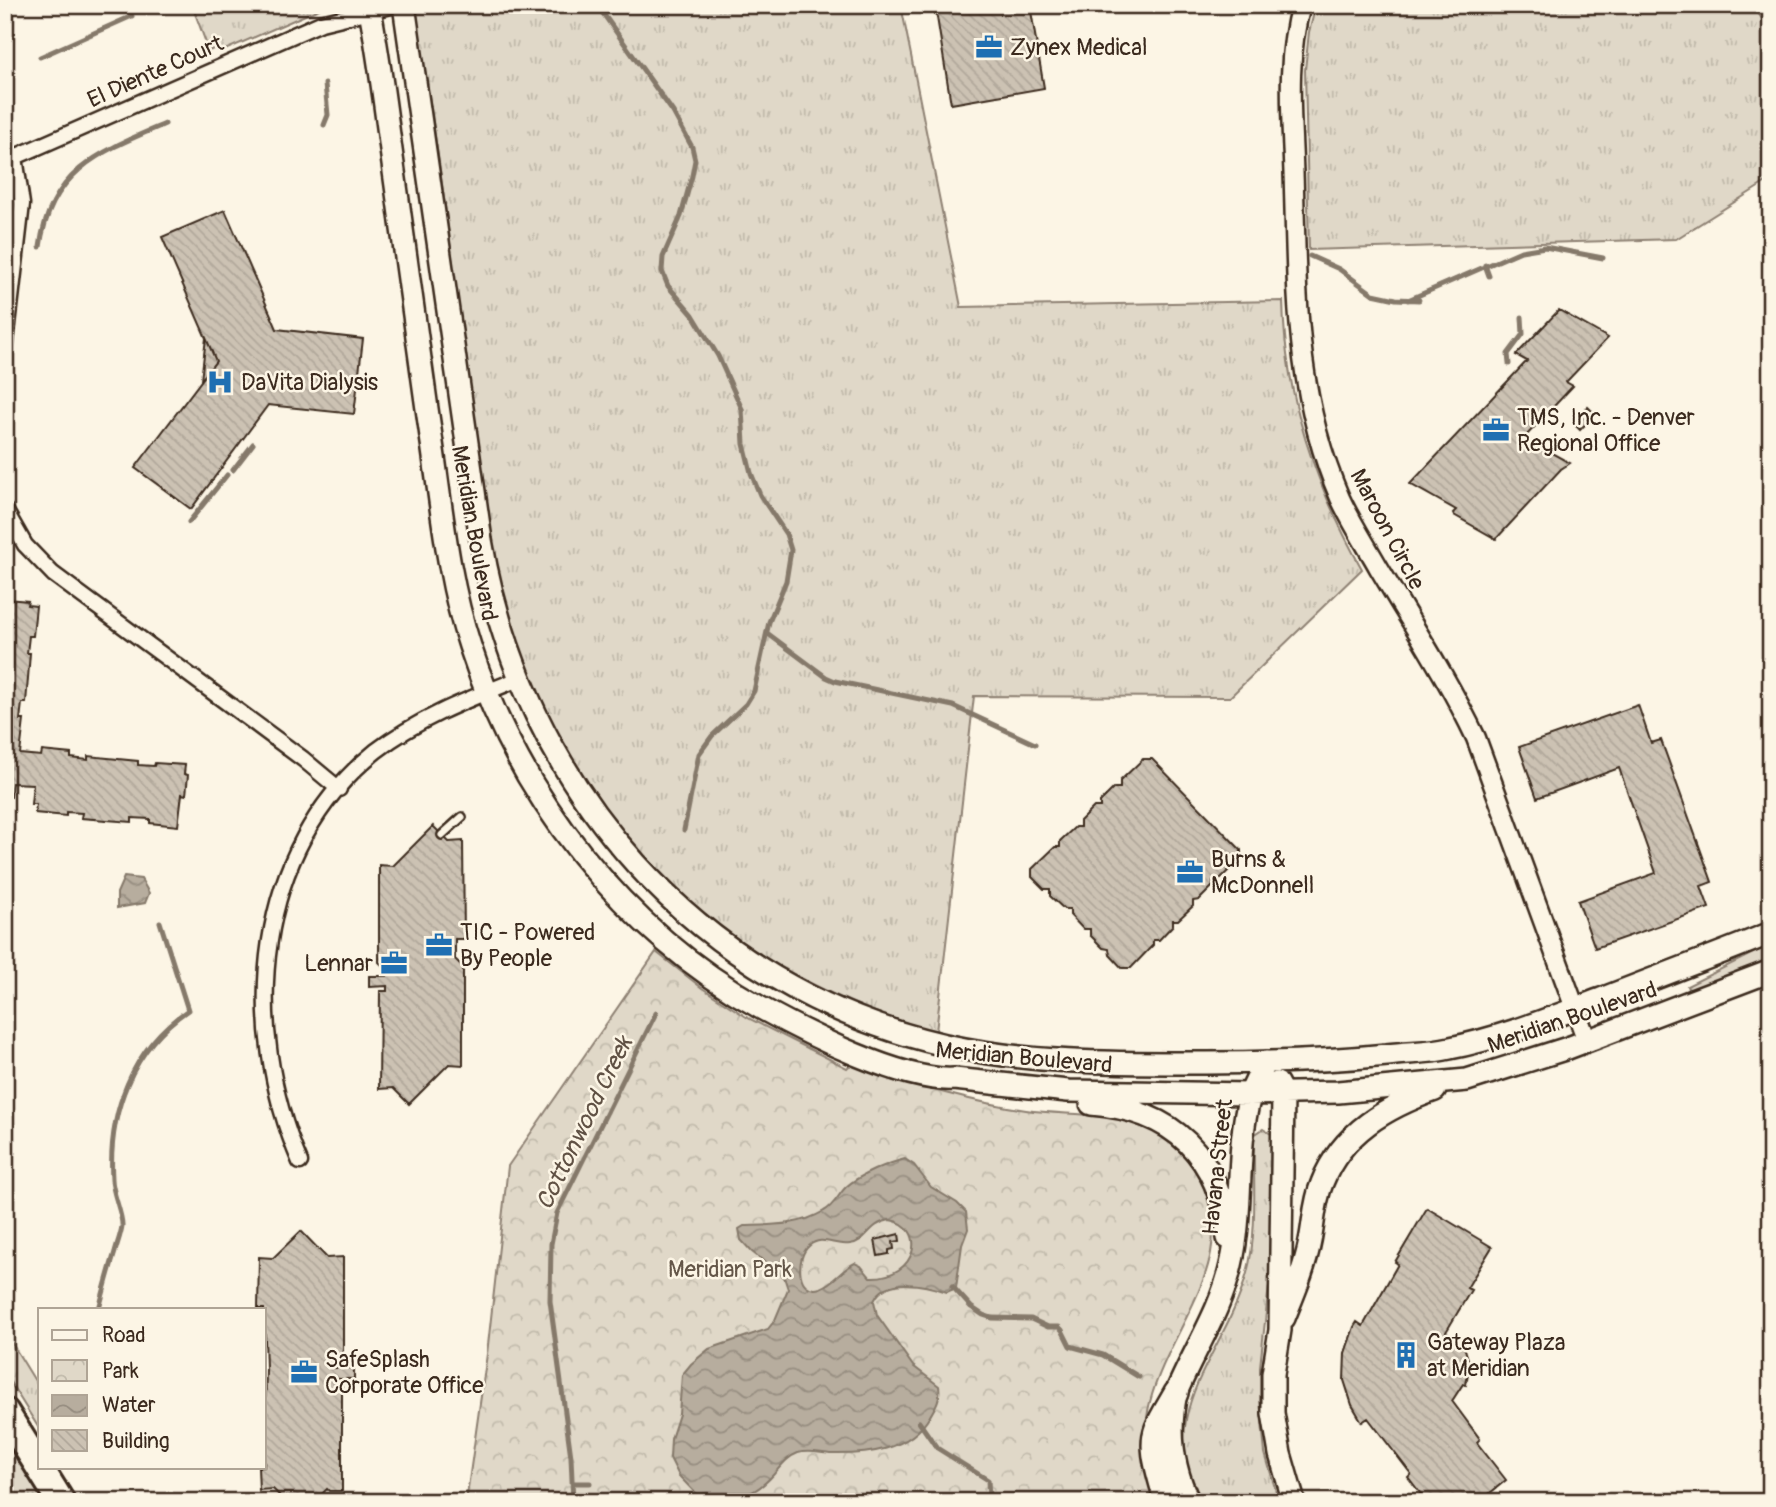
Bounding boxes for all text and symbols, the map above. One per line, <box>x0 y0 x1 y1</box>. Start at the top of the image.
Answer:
street label: El Diente Court <box>83 28 228 114</box>
office icon: Zynex Medical <box>974 32 1004 62</box>
place label: Zynex Medical <box>1010 33 1147 62</box>
hospital icon: DaVita Dialysis <box>205 367 235 397</box>
place label: DaVita Dialysis <box>241 368 378 397</box>
place label: TMS, Inc. - Denver Regional Office <box>1517 403 1695 458</box>
office icon: TMS, Inc. - Denver Regional Office <box>1481 415 1511 445</box>
street label: Meridian Boulevard <box>445 443 504 623</box>
street label: Maroon Circle <box>1344 464 1432 595</box>
place label: Burns & McDonnell <box>1211 845 1314 900</box>
office icon: Burns & McDonnell <box>1175 857 1205 887</box>
place label: TIC - Powered By People <box>460 918 595 973</box>
office icon: TIC - Powered By People <box>424 930 454 960</box>
office icon: Lennar <box>379 948 409 978</box>
place label: Lennar <box>304 949 373 978</box>
street label: Meridian Boulevard <box>1484 975 1661 1060</box>
water label: Cottonwood Creek <box>530 1030 640 1214</box>
street label: Meridian Boulevard <box>934 1035 1114 1080</box>
street label: Havana Street <box>1196 1097 1239 1237</box>
park label: Meridian Park <box>668 1255 792 1284</box>
legend <box>38 1308 266 1468</box>
text: Road <box>102 1322 146 1349</box>
place label: Gateway Plaza at Meridian <box>1427 1328 1565 1383</box>
building icon: Gateway Plaza at Meridian <box>1391 1340 1421 1370</box>
place label: SafeSplash Corporate Office <box>325 1345 484 1400</box>
office icon: SafeSplash Corporate Office <box>289 1357 319 1387</box>
text: Park <box>102 1358 139 1385</box>
text: Water <box>102 1392 156 1419</box>
text: Building <box>102 1428 169 1455</box>

